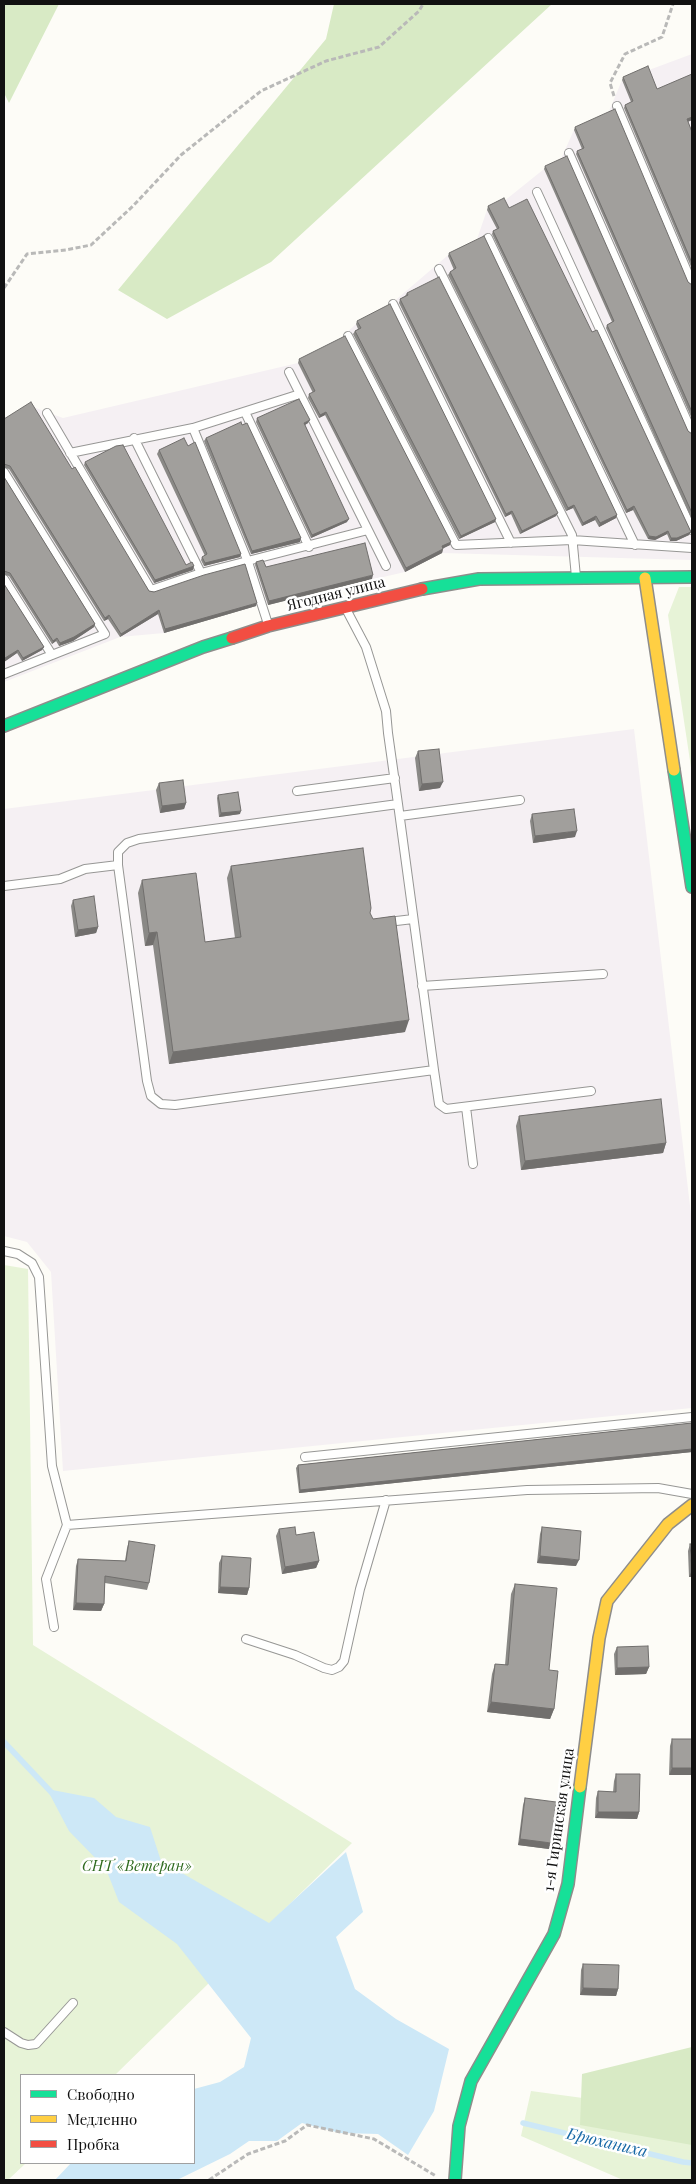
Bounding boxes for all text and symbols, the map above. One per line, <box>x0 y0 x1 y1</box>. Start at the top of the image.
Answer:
street label: Ягодная улица <box>285 573 387 615</box>
street label: 1-я Гиринская улица <box>540 1747 578 1893</box>
park label: СНТ «Ветеран» <box>82 1857 192 1875</box>
legend <box>20 2074 195 2164</box>
text: Свободно <box>67 2084 135 2104</box>
text: Медленно <box>67 2109 137 2129</box>
water label: Брюханиха <box>565 2124 649 2162</box>
text: Пробка <box>67 2134 120 2154</box>

